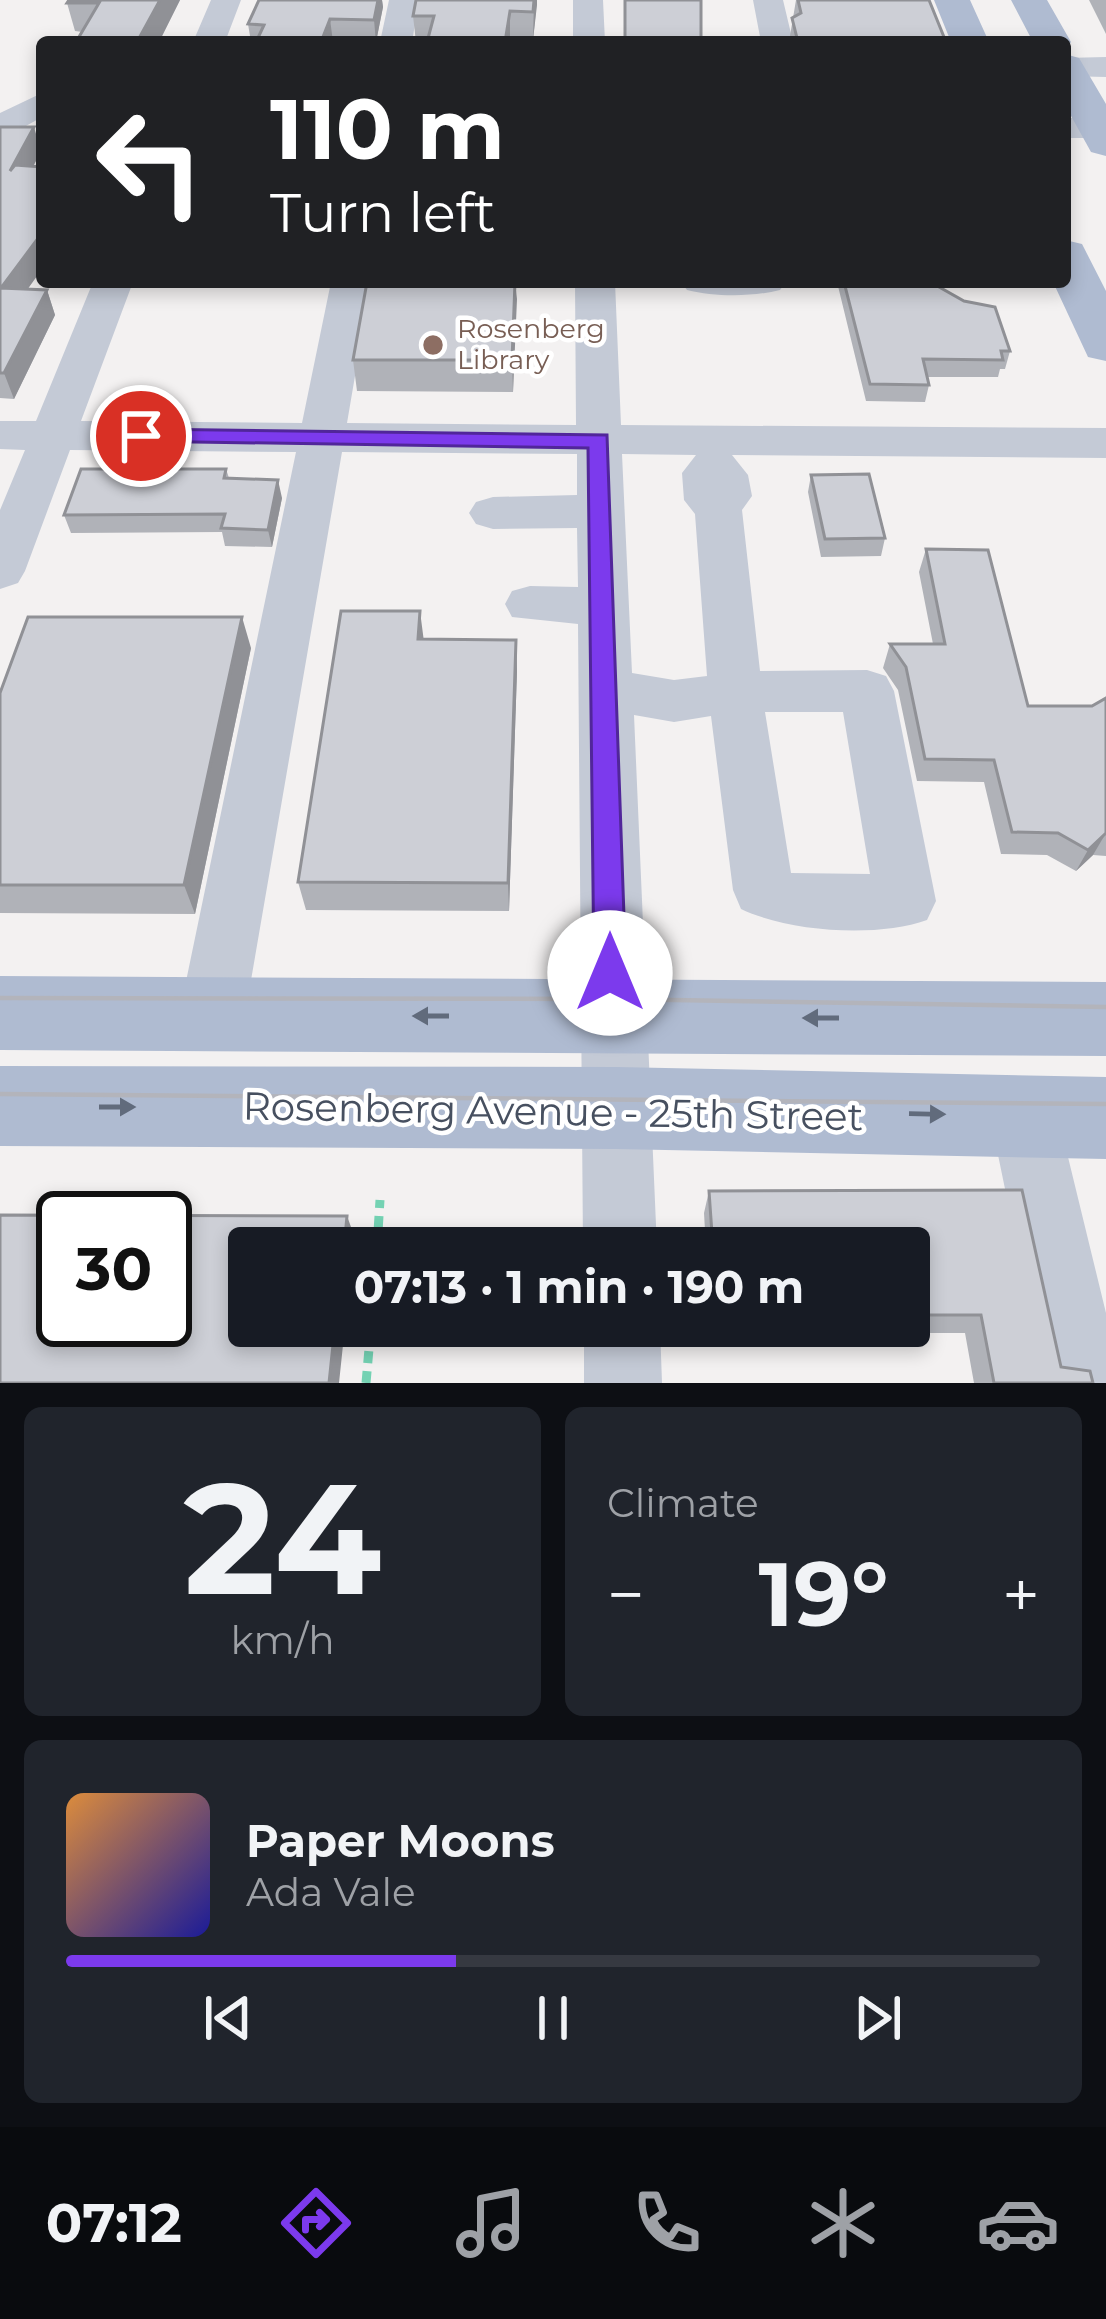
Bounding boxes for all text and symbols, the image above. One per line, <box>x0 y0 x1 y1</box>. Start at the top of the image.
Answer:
text: 110 m <box>270 78 505 180</box>
icon: left <box>72 84 228 240</box>
text: Turn left <box>270 180 496 246</box>
place label: Rosenberg Library <box>457 312 605 376</box>
marker: Rosenberg Library <box>420 332 446 358</box>
pin <box>90 385 192 487</box>
icon: arrive <box>108 403 174 469</box>
position arrow <box>547 910 673 1036</box>
one-way arrow <box>411 1006 449 1026</box>
one-way arrow <box>801 1008 839 1027</box>
street label: Rosenberg Avenue - 25th Street <box>242 1082 864 1140</box>
one-way arrow <box>99 1097 137 1117</box>
one-way arrow <box>909 1105 947 1124</box>
speed limit sign: 30 <box>36 1191 192 1347</box>
text: 07:13 · 1 min · 190 m <box>354 1259 804 1314</box>
text: 24 <box>184 1443 381 1633</box>
text: Climate <box>607 1479 759 1527</box>
text: 19° <box>758 1539 889 1649</box>
text: − <box>607 1554 645 1635</box>
text: + <box>1002 1554 1040 1635</box>
text: km/h <box>230 1616 335 1664</box>
text: Paper Moons <box>246 1813 555 1868</box>
text: Ada Vale <box>246 1868 416 1916</box>
icon: previous <box>195 1985 261 2051</box>
icon: pause <box>520 1985 586 2051</box>
icon: next <box>845 1985 911 2051</box>
icon: directions <box>274 2181 358 2265</box>
icon: music <box>449 2181 533 2265</box>
icon: phone <box>625 2181 709 2265</box>
icon: climate <box>801 2181 885 2265</box>
icon: car <box>976 2181 1060 2265</box>
text: 07:12 <box>46 2190 182 2256</box>

